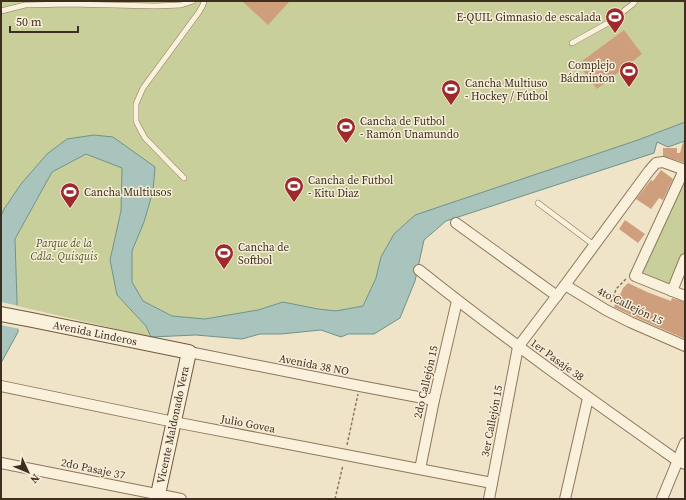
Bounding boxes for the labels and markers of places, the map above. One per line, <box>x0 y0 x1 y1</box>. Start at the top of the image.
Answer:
sports icon: E-QUIL Gimnasio de escalada <box>604 6 626 34</box>
place label: E-QUIL Gimnasio de escalada <box>456 10 601 25</box>
place label: Complejo Bádminton <box>560 58 615 86</box>
sports icon: Complejo Bádminton <box>618 60 640 88</box>
place label: Cancha Multiuso - Hockey / Fútbol <box>465 76 548 104</box>
sports icon: Cancha Multiuso - Hockey / Fútbol <box>440 78 462 106</box>
place label: Cancha de Futbol - Ramón Unamundo <box>360 114 459 142</box>
sports icon: Cancha de Futbol - Ramón Unamundo <box>335 116 357 144</box>
place label: Cancha de Futbol - Kitu Diaz <box>308 173 393 201</box>
sports icon: Cancha de Futbol - Kitu Diaz <box>283 175 305 203</box>
sports icon: Cancha Multiusos <box>59 181 81 209</box>
place label: Cancha Multiusos <box>84 185 172 200</box>
place label: Cancha de Softbol <box>238 240 289 268</box>
sports icon: Cancha de Softbol <box>213 242 235 270</box>

